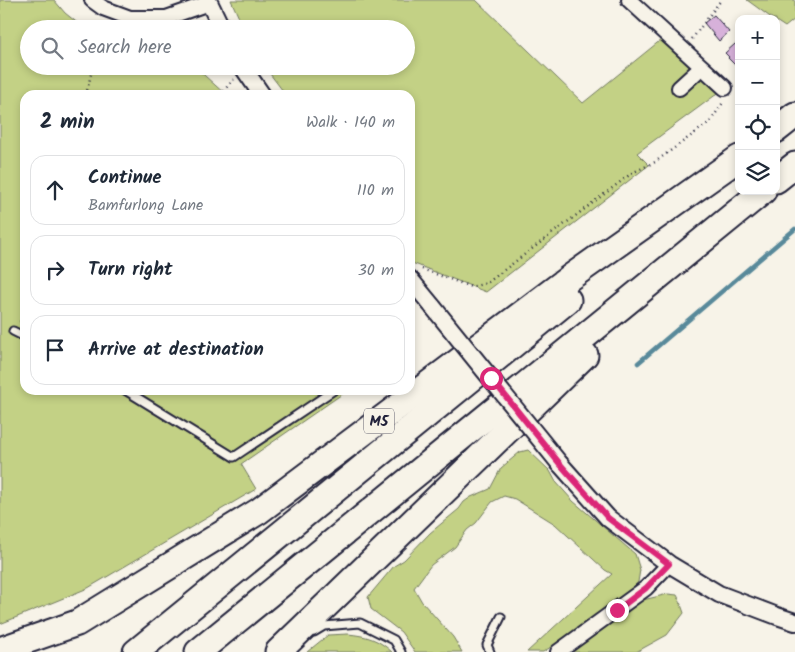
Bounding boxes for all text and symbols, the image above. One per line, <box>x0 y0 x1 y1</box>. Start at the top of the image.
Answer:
map controls <box>735 15 780 195</box>
button: + <box>735 15 780 60</box>
search box <box>20 20 415 75</box>
text: Search here <box>78 33 172 63</box>
icon: search <box>38 34 66 62</box>
button: − <box>735 60 780 105</box>
button: locate <box>735 105 780 150</box>
text: 2 min <box>40 106 95 139</box>
text: Walk · 140 m <box>306 110 395 135</box>
button: layers <box>735 150 780 195</box>
text: Continue <box>88 163 161 193</box>
icon: ahead <box>41 176 69 204</box>
text: 110 m <box>357 178 394 203</box>
text: Bamfurlong Lane <box>88 193 203 218</box>
text: Turn right <box>88 255 173 285</box>
icon: right <box>41 256 69 284</box>
text: 30 m <box>358 258 394 283</box>
text: Arrive at destination <box>88 335 264 365</box>
icon: arrive <box>41 336 69 364</box>
route start <box>480 367 503 390</box>
road number: M5 <box>364 408 394 434</box>
route end <box>606 599 629 622</box>

